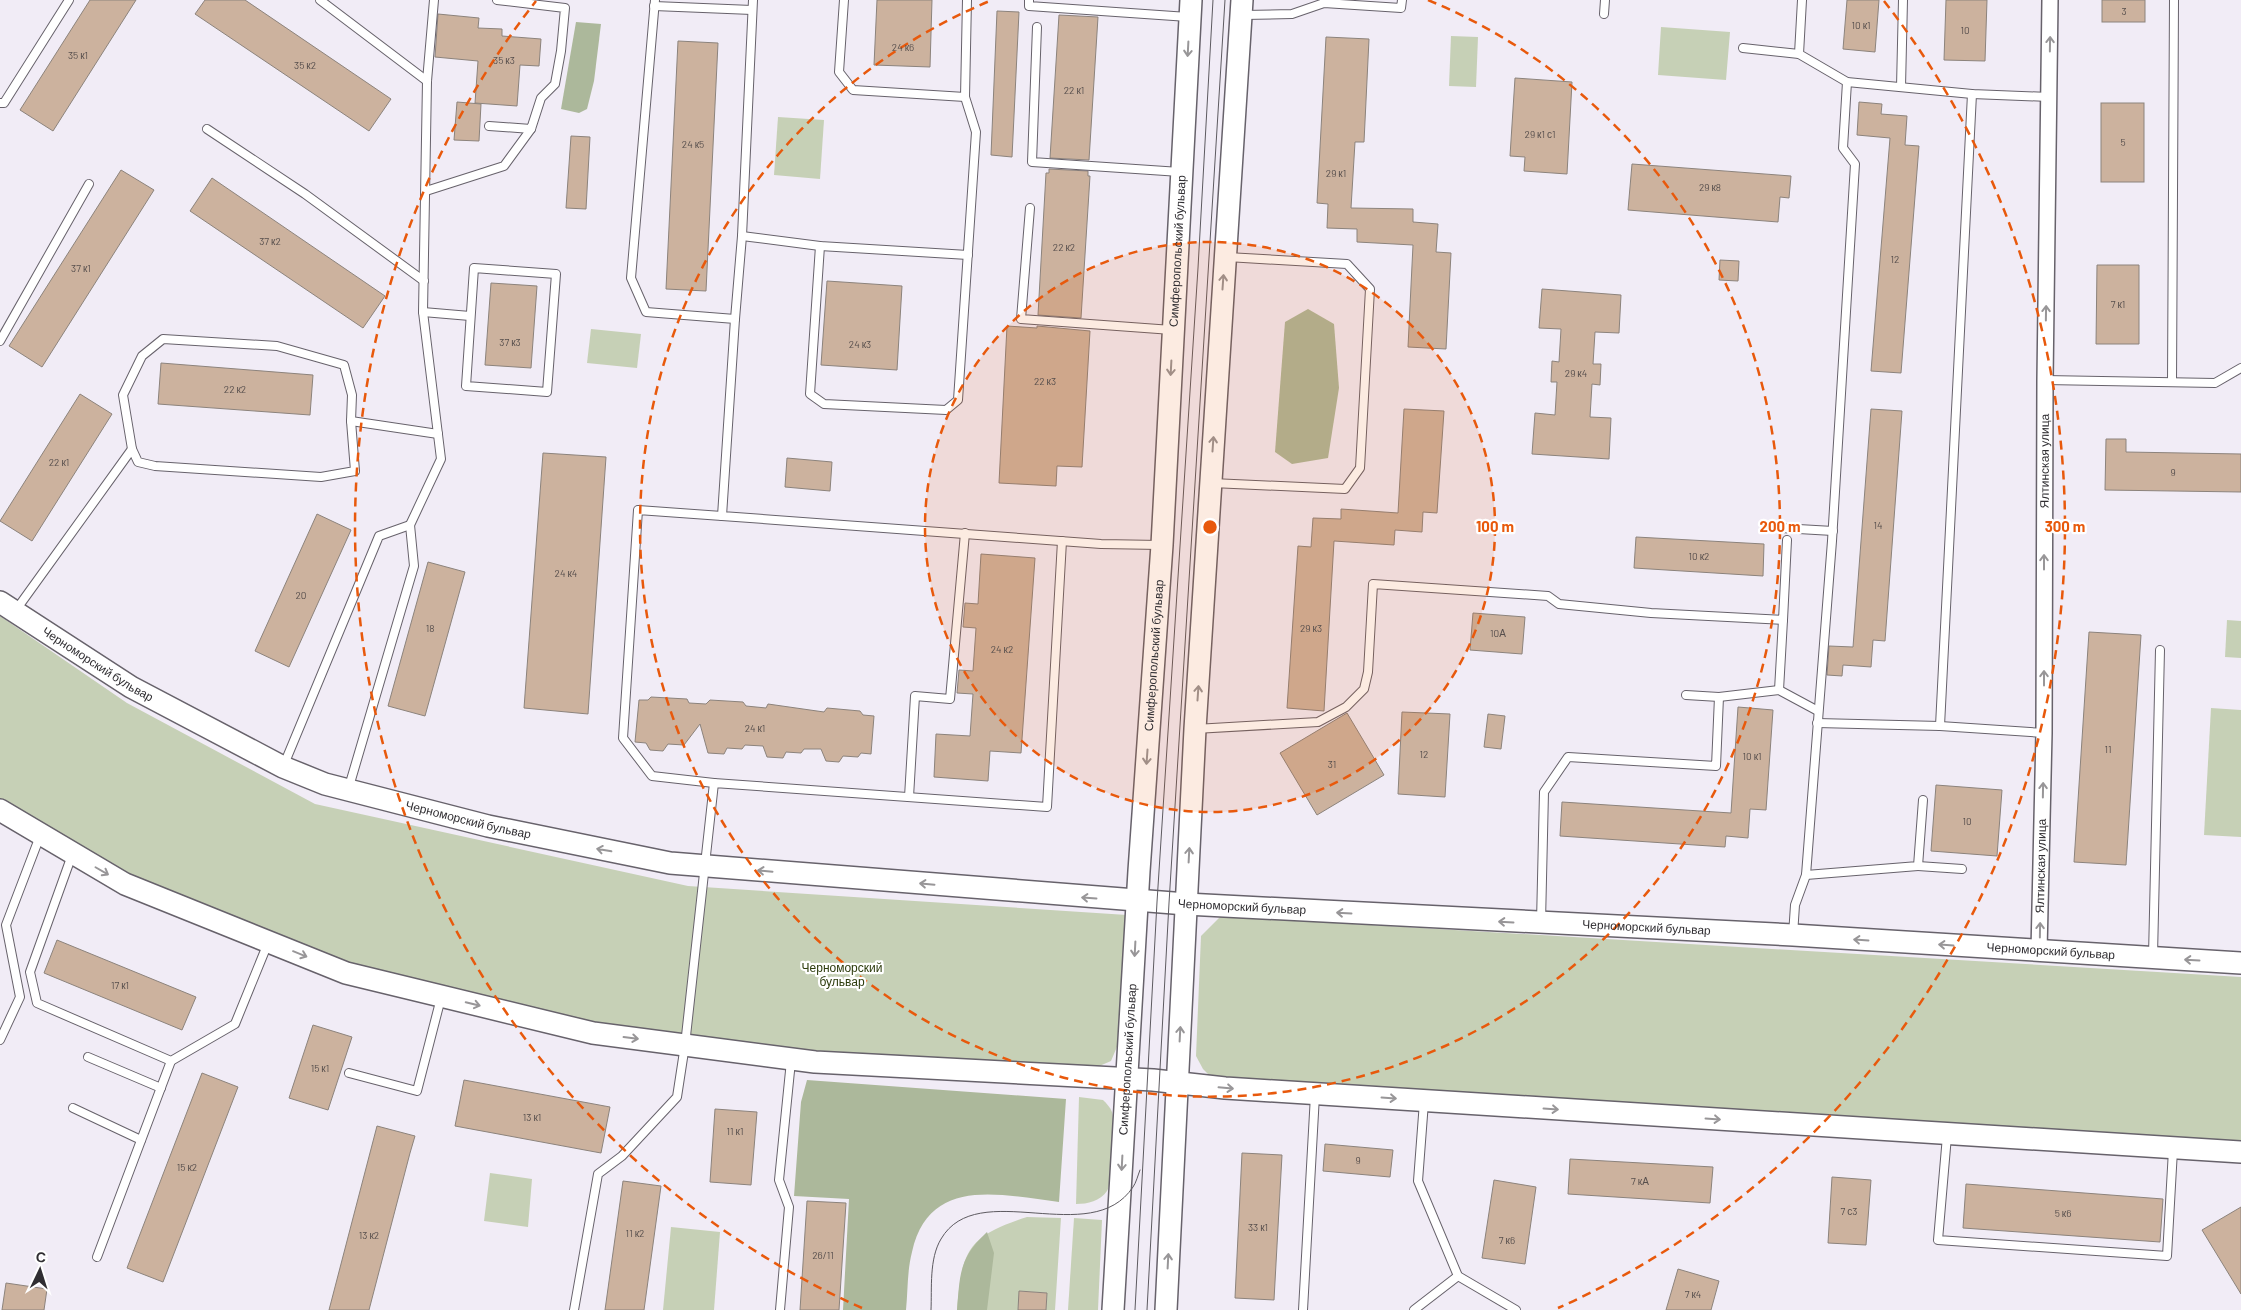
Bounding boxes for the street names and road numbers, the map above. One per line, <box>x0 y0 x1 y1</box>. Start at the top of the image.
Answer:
street label: Симферопольский бульвар <box>1166 174 1189 327</box>
street label: Ялтинская улица <box>2037 413 2052 508</box>
street label: Симферопольский бульвар <box>1141 579 1167 732</box>
street label: Черноморский бульвар <box>40 623 156 705</box>
street label: Черноморский бульвар <box>404 797 533 842</box>
street label: Ялтинская улица <box>2032 818 2049 913</box>
street label: Черноморский бульвар <box>1177 895 1307 917</box>
street label: Черноморский бульвар <box>1582 916 1711 938</box>
street label: Черноморский бульвар <box>1986 939 2116 962</box>
street label: Симферопольский бульвар <box>1115 983 1139 1136</box>

